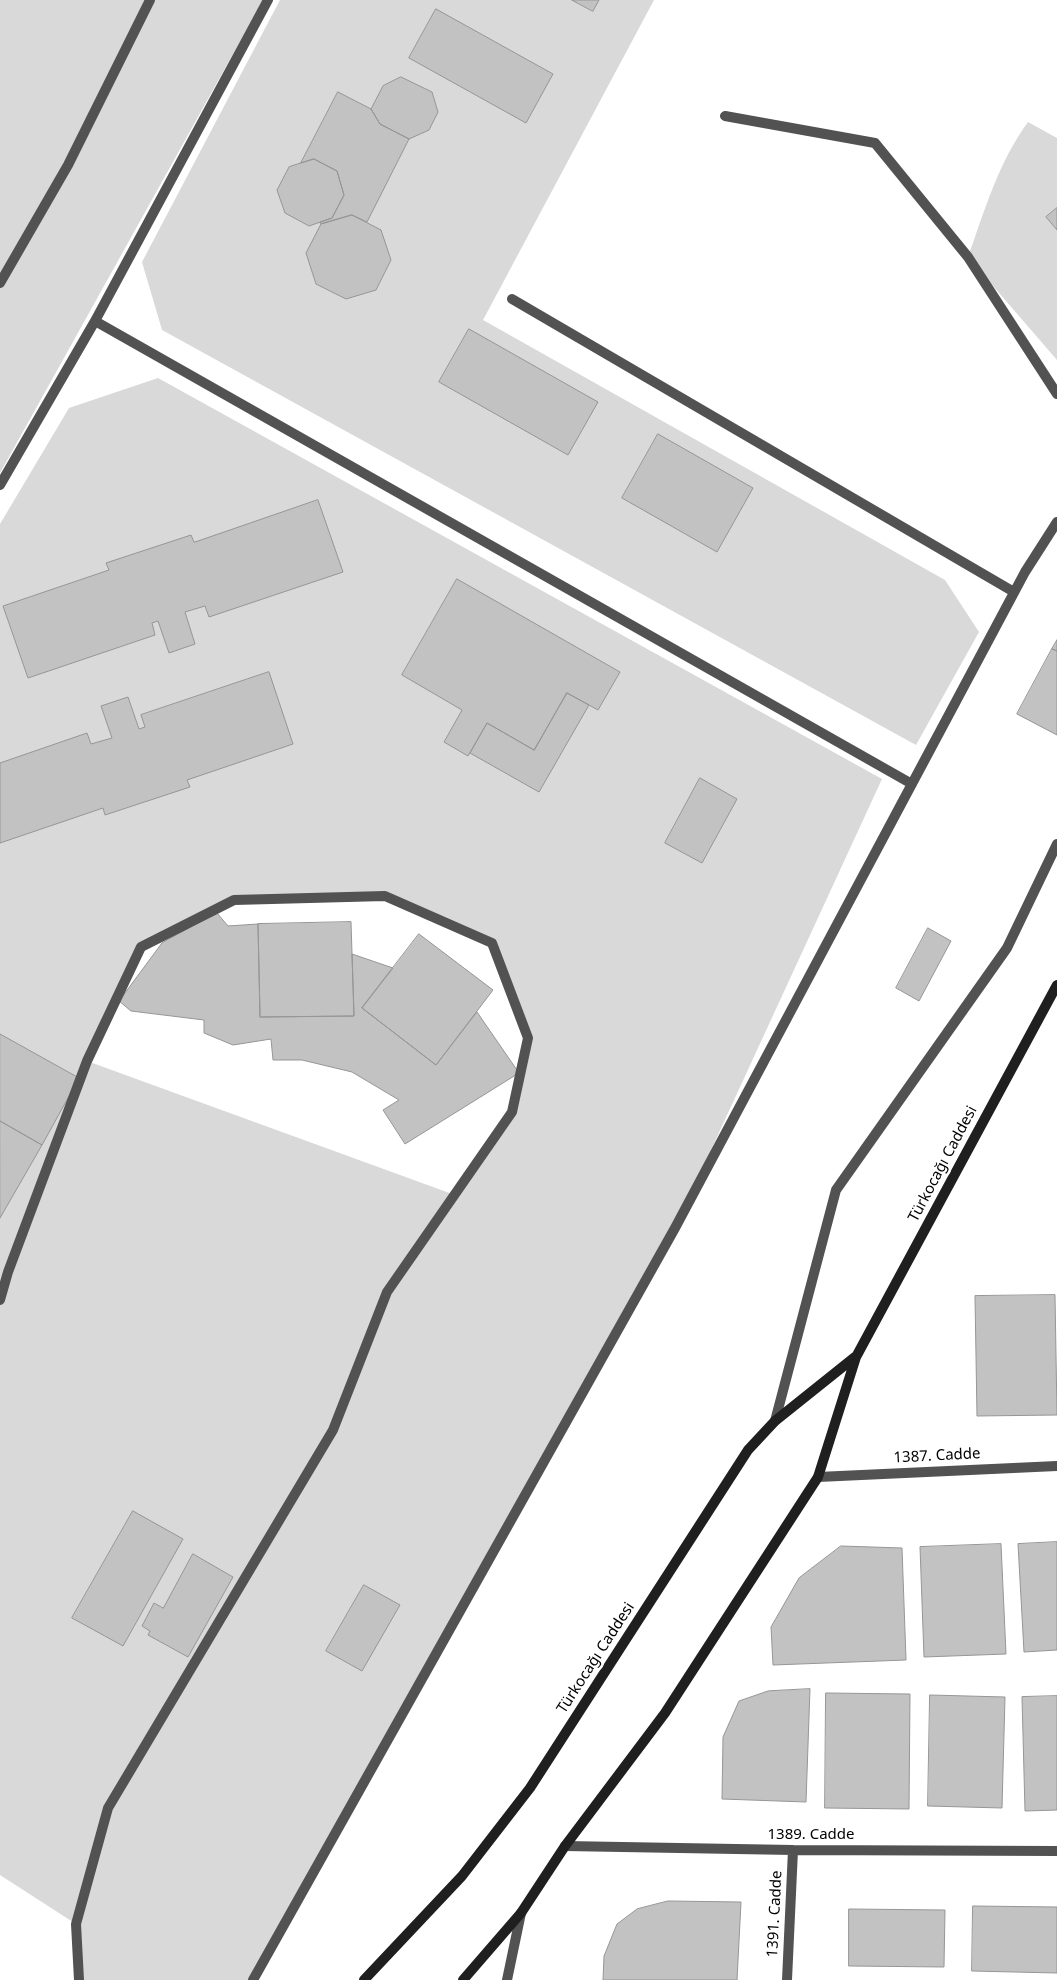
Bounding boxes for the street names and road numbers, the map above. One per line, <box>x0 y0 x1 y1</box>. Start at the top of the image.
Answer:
street label: Türkocağı Caddesi <box>905 1103 981 1225</box>
street label: 1387. Cadde <box>893 1445 981 1467</box>
street label: Türkocağı Caddesi <box>553 1599 639 1717</box>
street label: 1389. Cadde <box>767 1826 855 1844</box>
street label: 1391. Cadde <box>764 1870 786 1958</box>

